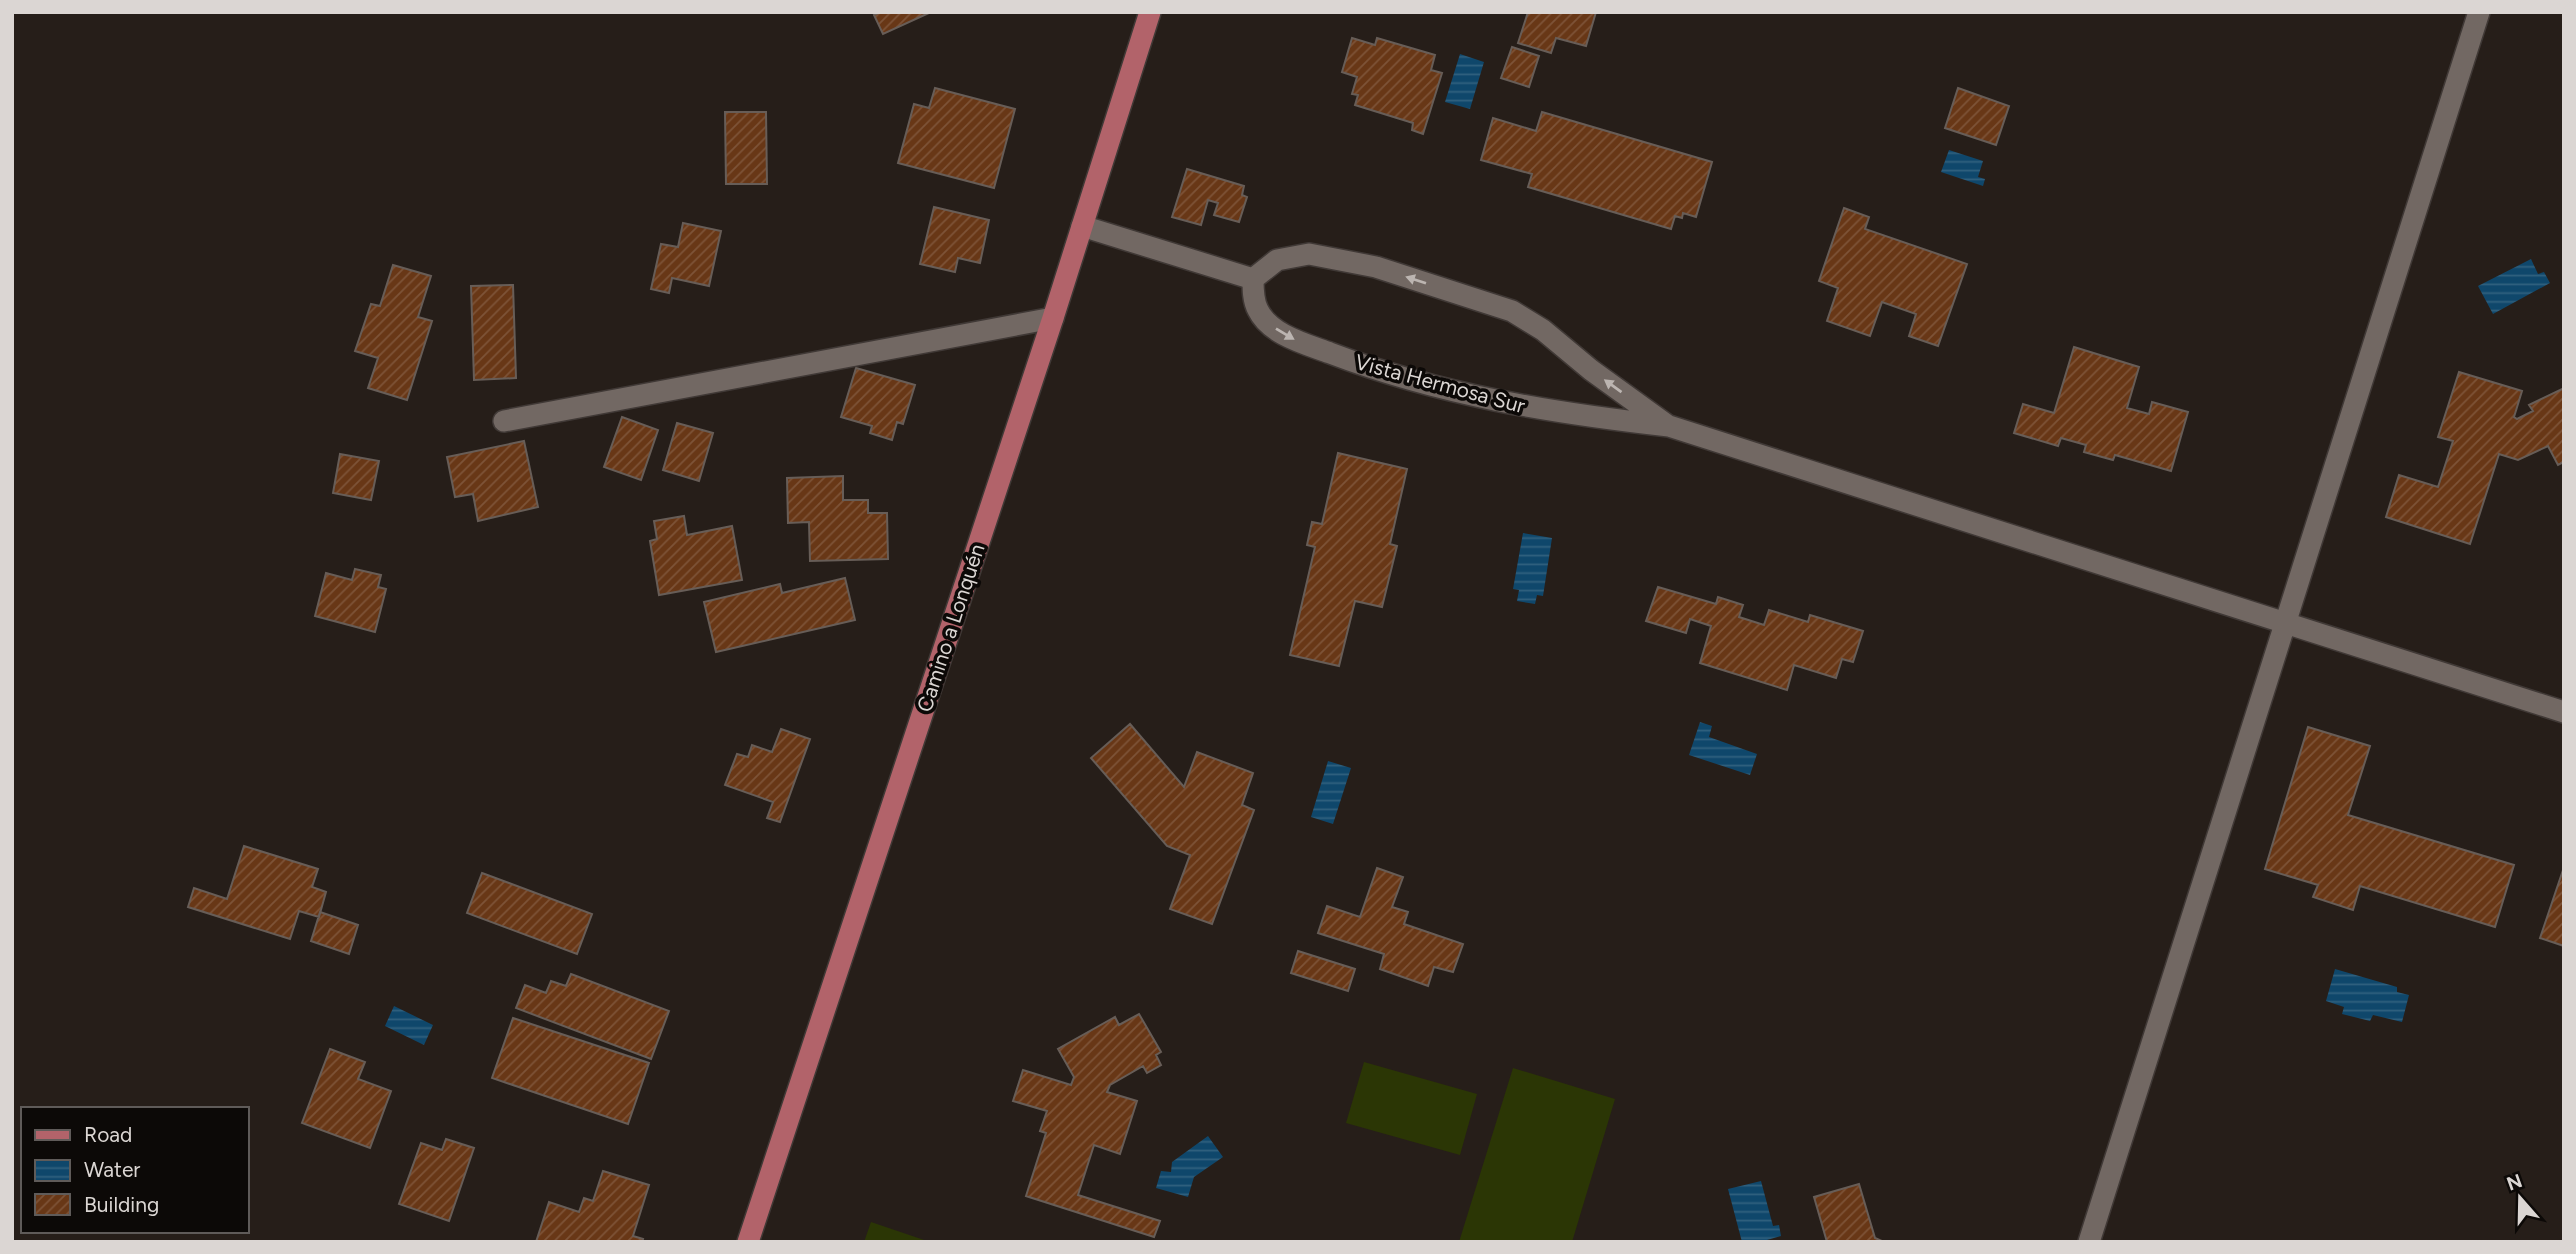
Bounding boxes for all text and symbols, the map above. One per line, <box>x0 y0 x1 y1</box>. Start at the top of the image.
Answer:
one-way arrow <box>1405 274 1426 285</box>
one-way arrow <box>1275 327 1294 340</box>
street label: Vista Hermosa Sur <box>1352 349 1528 418</box>
one-way arrow <box>1604 379 1622 393</box>
street label: Camino a Lonquén <box>912 541 990 715</box>
legend <box>21 1107 248 1233</box>
text: Road <box>84 1122 132 1147</box>
text: Water <box>84 1157 140 1182</box>
north arrow <box>2485 1163 2555 1233</box>
text: N <box>2504 1169 2525 1196</box>
text: Building <box>84 1192 159 1217</box>

